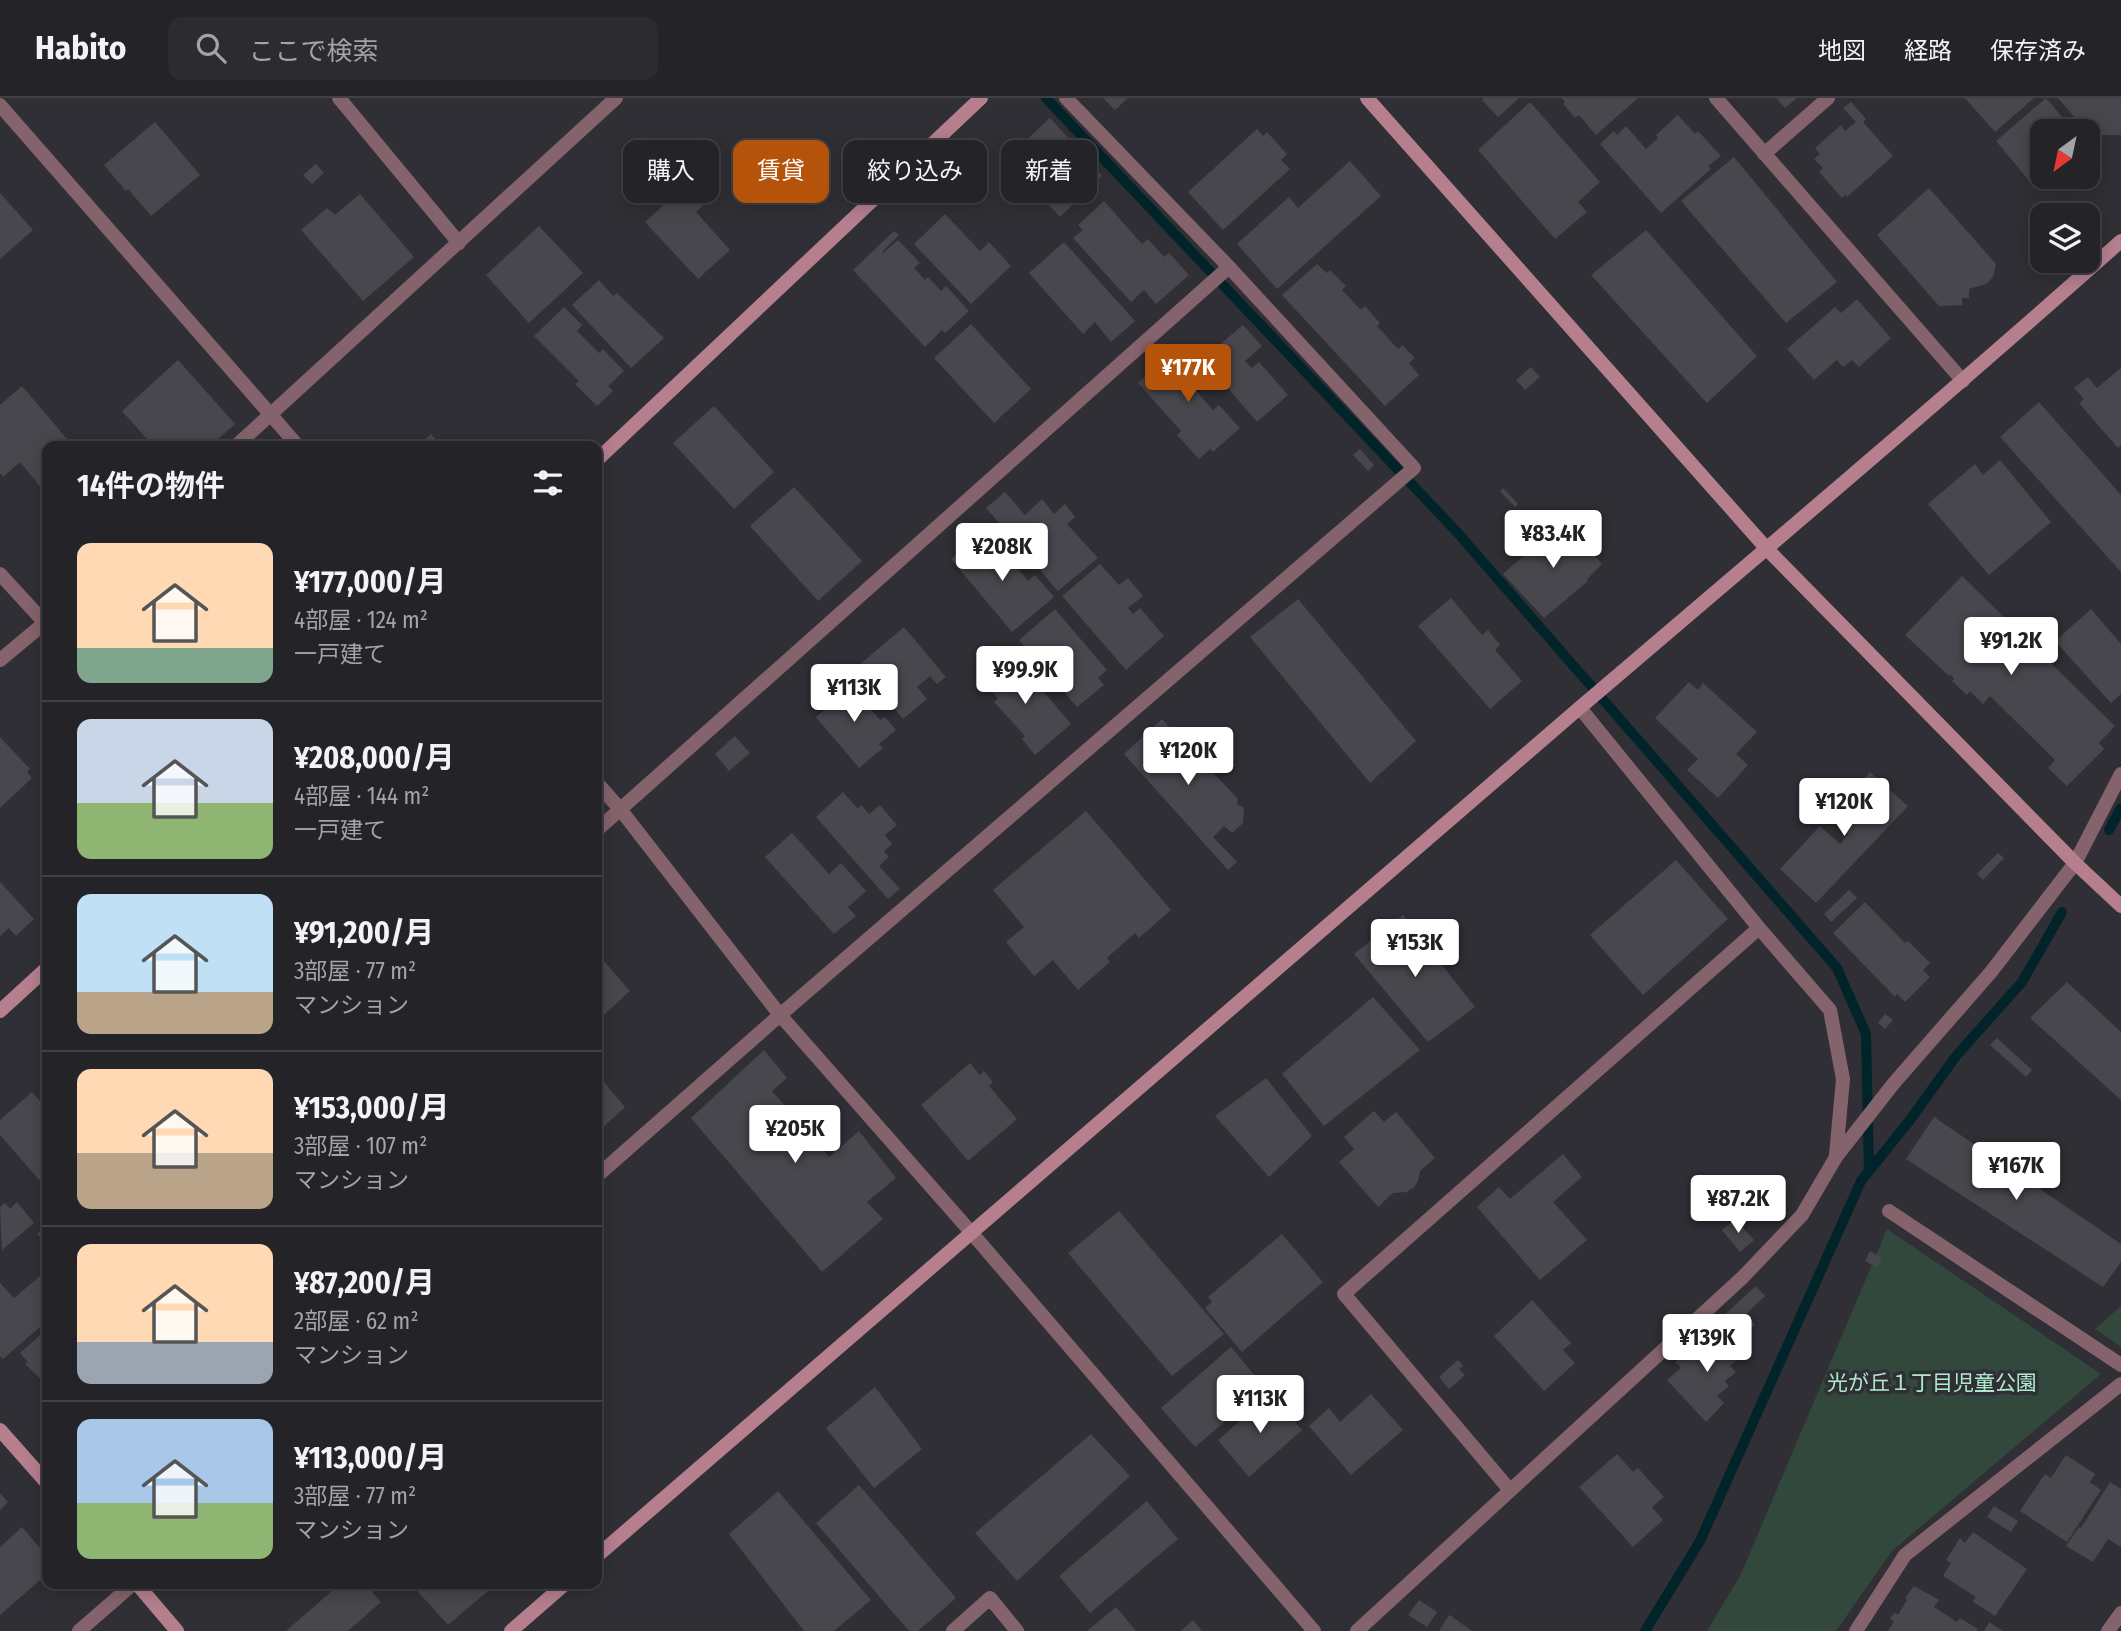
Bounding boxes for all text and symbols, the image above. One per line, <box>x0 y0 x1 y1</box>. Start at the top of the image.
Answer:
search box <box>168 17 658 80</box>
text: Habito <box>35 28 126 68</box>
icon: search <box>192 29 230 67</box>
text: ここで検索 <box>248 36 378 67</box>
text: 地図 <box>1818 37 1866 65</box>
text: 経路 <box>1904 37 1952 65</box>
text: 保存済み <box>1990 37 2086 65</box>
north arrow <box>2030 119 2100 189</box>
map controls <box>2030 119 2100 273</box>
chip: 購入 <box>623 140 719 203</box>
chip: 賃貸 <box>733 140 829 203</box>
chip: 絞り込み <box>843 140 987 203</box>
chip: 新着 <box>1001 140 1097 203</box>
button: layers <box>2030 203 2100 273</box>
pin: ¥177K <box>1139 344 1237 404</box>
text: ¥177K <box>1161 353 1215 381</box>
icon: filters <box>529 464 567 502</box>
text: 14件の物件 <box>77 468 225 504</box>
pin: ¥83.4K <box>1496 510 1610 570</box>
text: ¥83.4K <box>1521 519 1585 547</box>
pin: ¥208K <box>953 524 1051 583</box>
text: ¥208K <box>972 532 1032 560</box>
text: ¥177,000/月 <box>294 564 447 600</box>
icon: home <box>133 571 217 655</box>
text: 4部屋 · 124 m² <box>294 606 428 634</box>
pin: ¥91.2K <box>1954 618 2068 677</box>
text: ¥91.2K <box>1980 626 2042 654</box>
text: 一戸建て <box>294 640 386 668</box>
pin: ¥99.9K <box>968 646 1082 706</box>
text: ¥99.9K <box>992 655 1058 683</box>
pin: ¥113K <box>805 664 903 724</box>
text: ¥113K <box>827 673 881 701</box>
pin: ¥120K <box>1139 728 1237 787</box>
text: ¥120K <box>1159 736 1217 764</box>
text: ¥208,000/月 <box>294 740 455 776</box>
icon: home <box>133 747 217 831</box>
pin: ¥120K <box>1795 778 1893 838</box>
text: 4部屋 · 144 m² <box>294 782 429 810</box>
text: ¥120K <box>1815 787 1873 815</box>
text: 一戸建て <box>294 816 386 844</box>
text: ¥91,200/月 <box>294 915 434 951</box>
pin: ¥153K <box>1366 920 1464 979</box>
icon: home <box>133 922 217 1006</box>
text: ¥153K <box>1387 928 1443 956</box>
text: 3部屋 · 77 m² <box>294 957 416 985</box>
text: マンション <box>294 991 409 1019</box>
text: ¥153,000/月 <box>294 1090 450 1126</box>
icon: home <box>133 1097 217 1181</box>
pin: ¥205K <box>746 1105 844 1165</box>
text: ¥205K <box>765 1114 825 1142</box>
text: 3部屋 · 107 m² <box>294 1132 427 1160</box>
pin: ¥167K <box>1967 1142 2065 1202</box>
text: ¥167K <box>1988 1151 2044 1179</box>
text: マンション <box>294 1166 409 1194</box>
pin: ¥87.2K <box>1681 1176 1795 1235</box>
text: ¥87.2K <box>1707 1184 1769 1212</box>
text: ¥87,200/月 <box>294 1265 435 1301</box>
icon: home <box>133 1272 217 1356</box>
text: 2部屋 · 62 m² <box>294 1307 418 1335</box>
pin: ¥139K <box>1658 1314 1756 1374</box>
text: ¥139K <box>1679 1323 1735 1351</box>
text: マンション <box>294 1341 409 1369</box>
park label: 光が丘１丁目児童公園 <box>1827 1370 2037 1396</box>
pin: ¥113K <box>1211 1376 1309 1435</box>
text: ¥113K <box>1233 1384 1287 1412</box>
text: ¥113,000/月 <box>294 1440 447 1476</box>
icon: home <box>133 1447 217 1531</box>
text: 3部屋 · 77 m² <box>294 1482 416 1510</box>
text: マンション <box>294 1516 409 1544</box>

